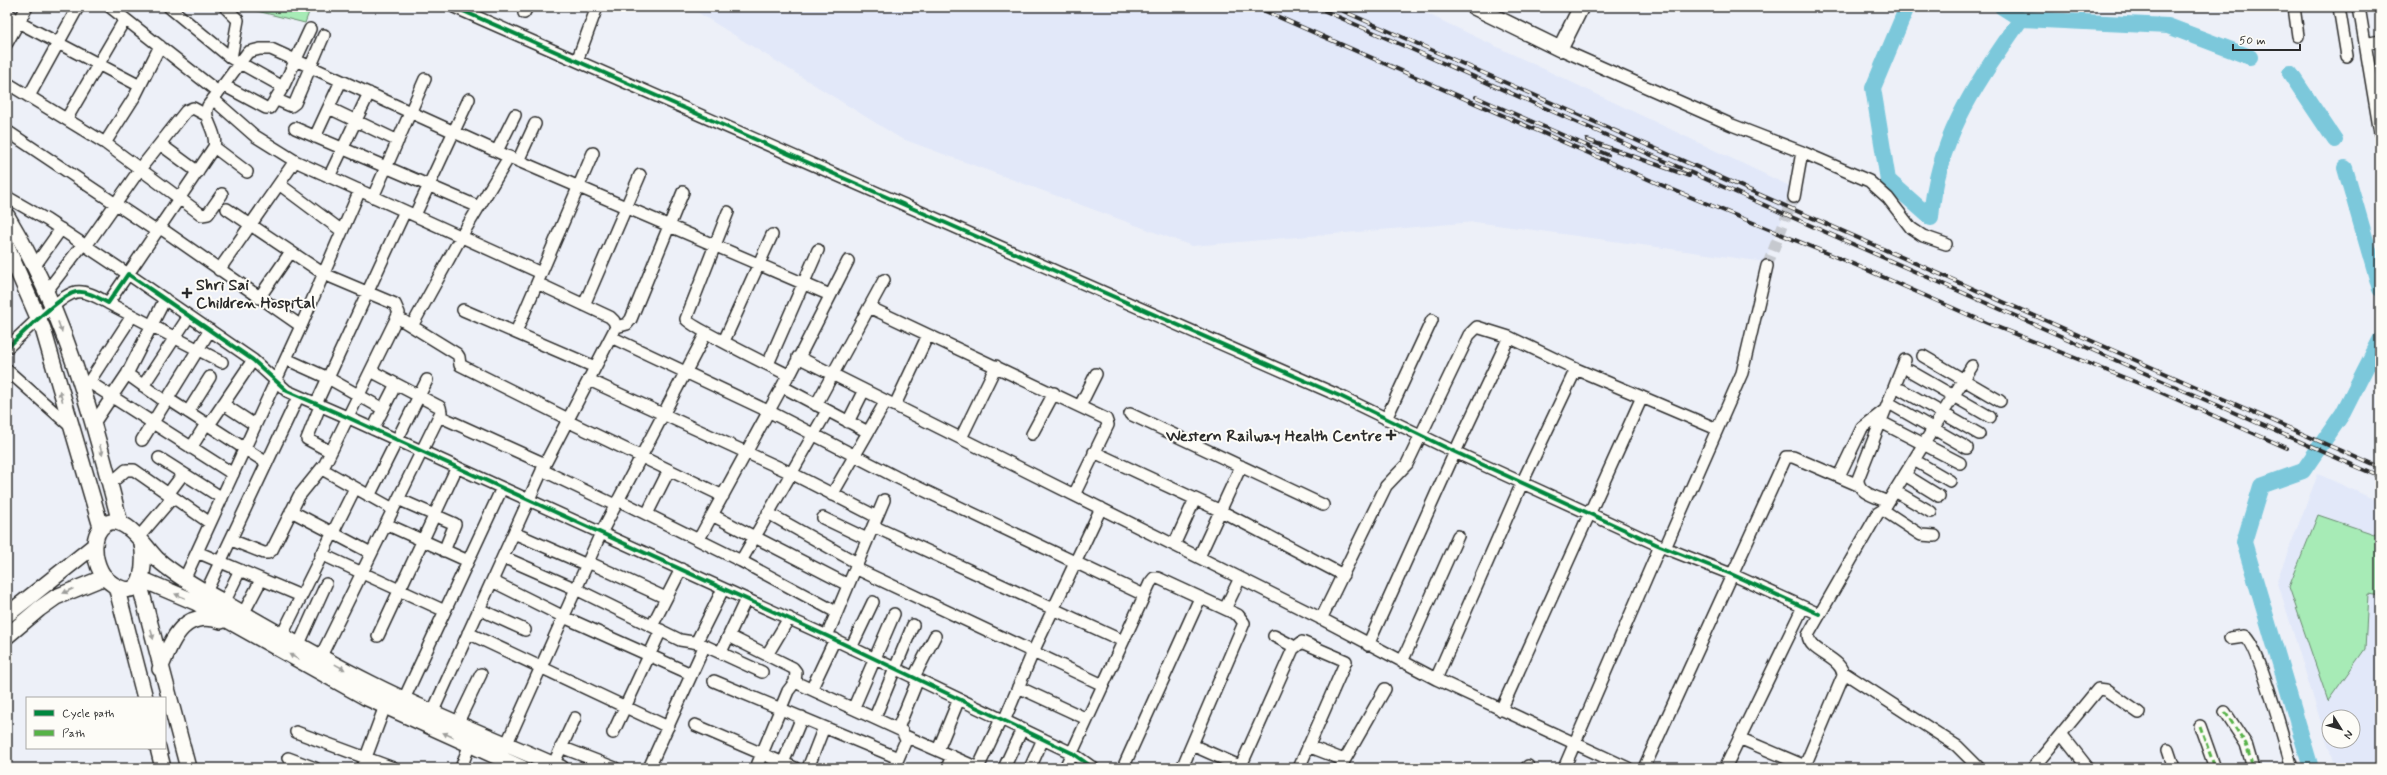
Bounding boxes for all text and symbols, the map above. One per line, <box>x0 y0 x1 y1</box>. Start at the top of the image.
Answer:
scale bar <box>2233 26 2300 52</box>
text: 50 m <box>2239 33 2266 49</box>
place label: Shri Sai Children Hospital <box>196 275 315 314</box>
marker: Shri Sai Children Hospital <box>181 287 193 299</box>
one-way arrow <box>58 321 64 333</box>
one-way arrow <box>58 389 64 402</box>
place label: Western Railway Health Centre <box>1165 426 1382 447</box>
marker: Western Railway Health Centre <box>1385 429 1397 441</box>
one-way arrow <box>98 444 104 456</box>
one-way arrow <box>63 588 74 594</box>
one-way arrow <box>174 592 186 598</box>
one-way arrow <box>149 628 155 640</box>
one-way arrow <box>288 654 300 661</box>
one-way arrow <box>335 664 346 670</box>
legend <box>26 697 166 749</box>
text: Cycle path <box>62 706 114 722</box>
north arrow <box>2321 709 2361 749</box>
text: Path <box>62 726 85 742</box>
text: N <box>2340 727 2356 742</box>
one-way arrow <box>442 732 453 738</box>

